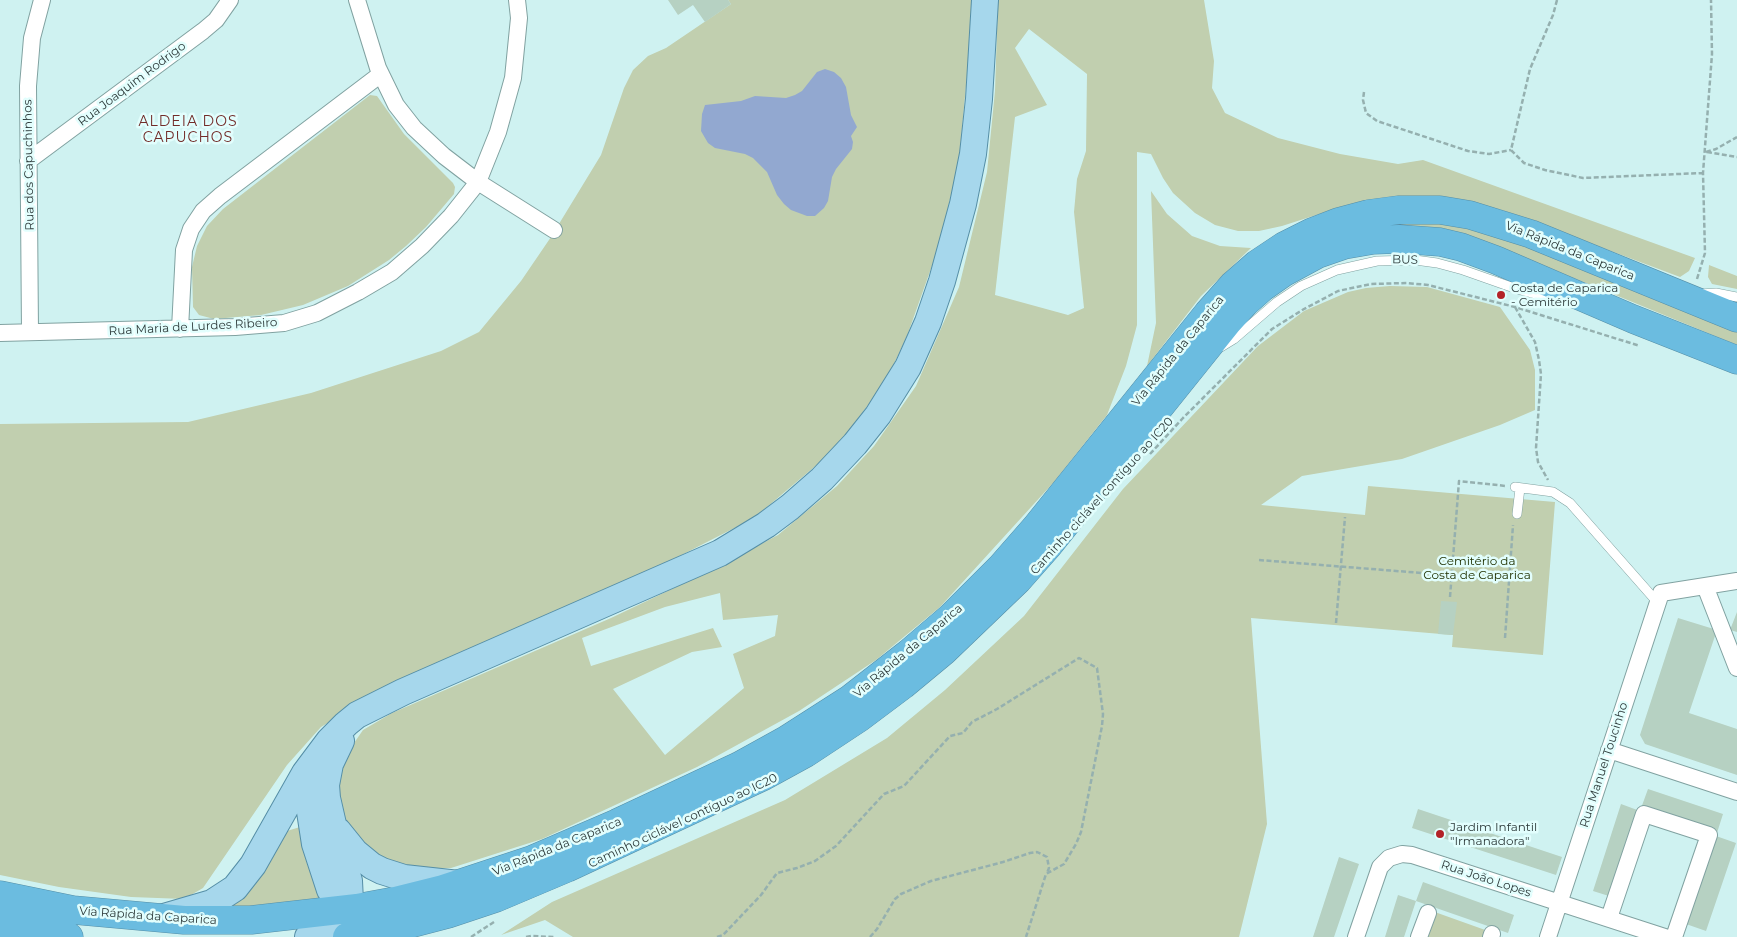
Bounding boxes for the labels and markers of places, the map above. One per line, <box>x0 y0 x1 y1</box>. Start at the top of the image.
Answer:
place label: Costa de Caparica - Cemitério <box>1511 281 1618 309</box>
marker: Costa de Caparica - Cemitério <box>1495 289 1507 301</box>
place label: Jardim Infantil "Irmanadora" <box>1450 820 1537 848</box>
marker: Jardim Infantil "Irmanadora" <box>1434 828 1446 840</box>

